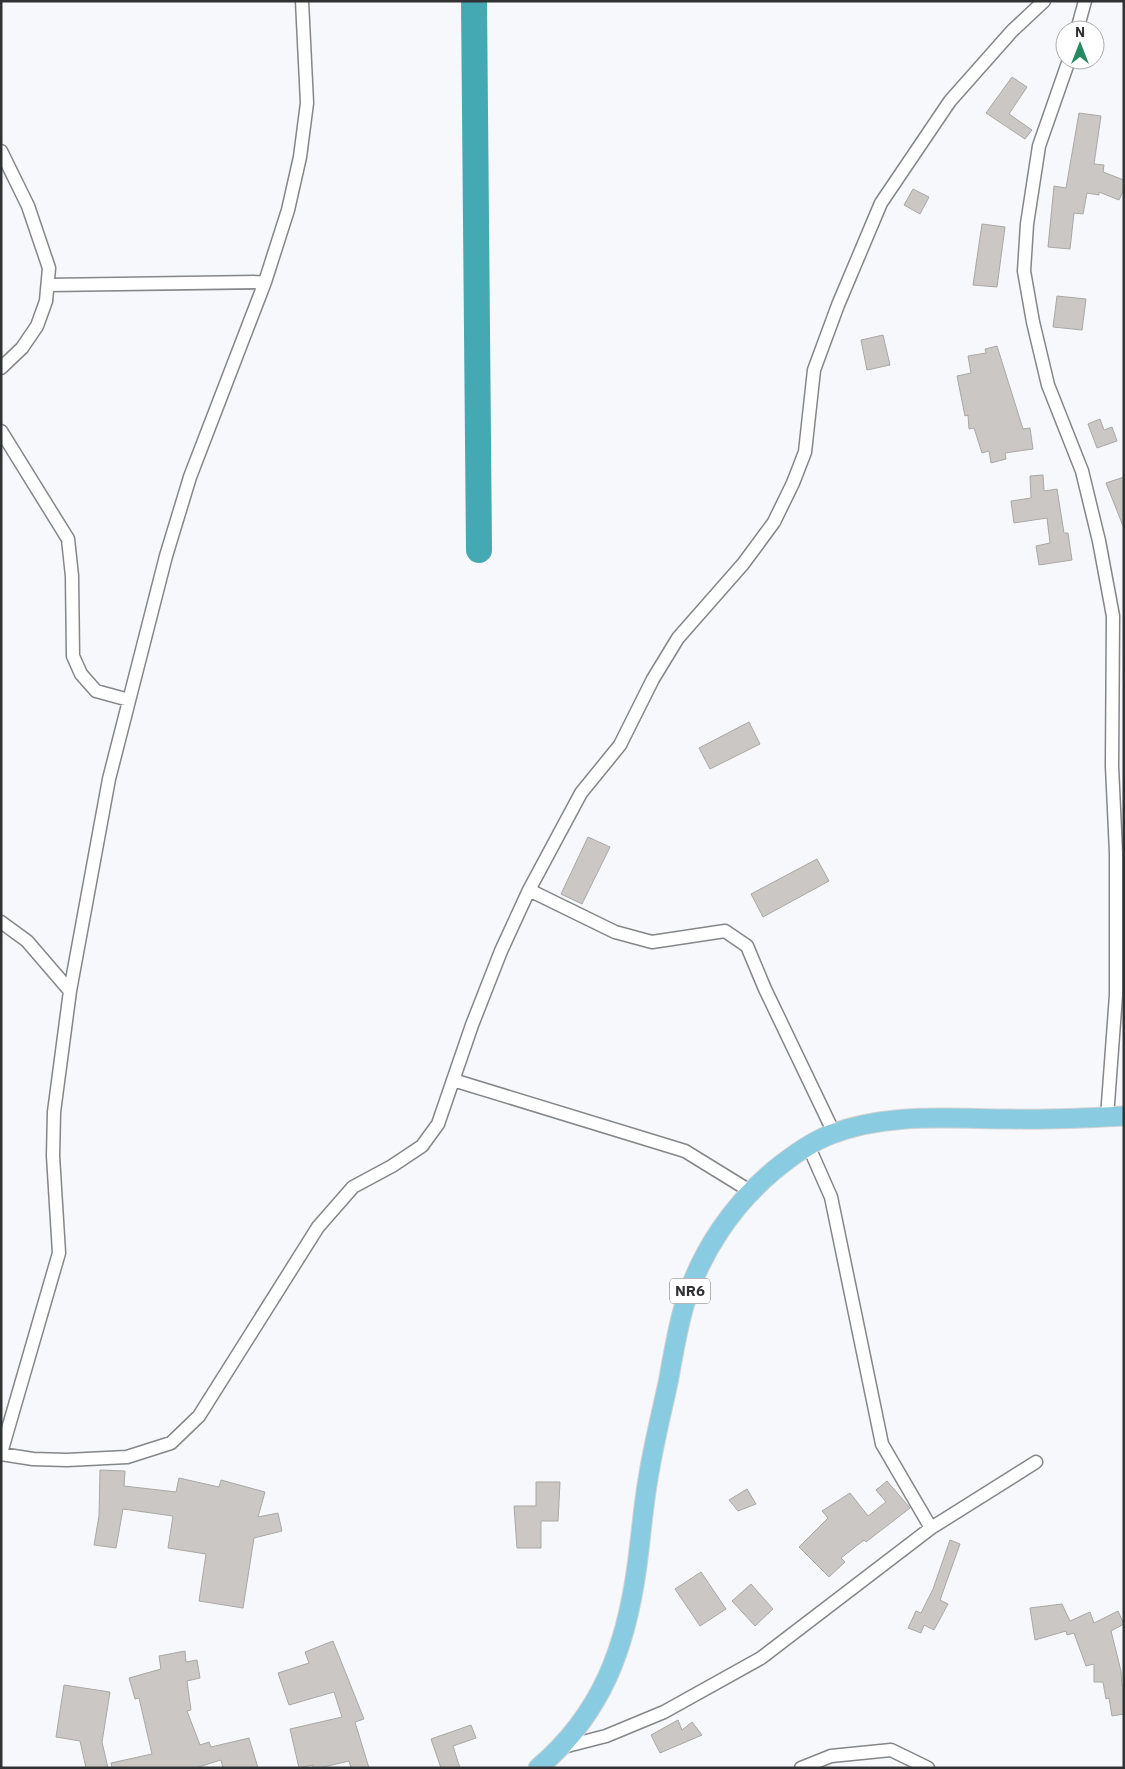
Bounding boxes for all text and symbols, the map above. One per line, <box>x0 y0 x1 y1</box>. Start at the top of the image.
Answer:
north arrow <box>1055 20 1105 70</box>
text: N <box>1075 23 1085 41</box>
road number: NR6 <box>670 1278 710 1304</box>

